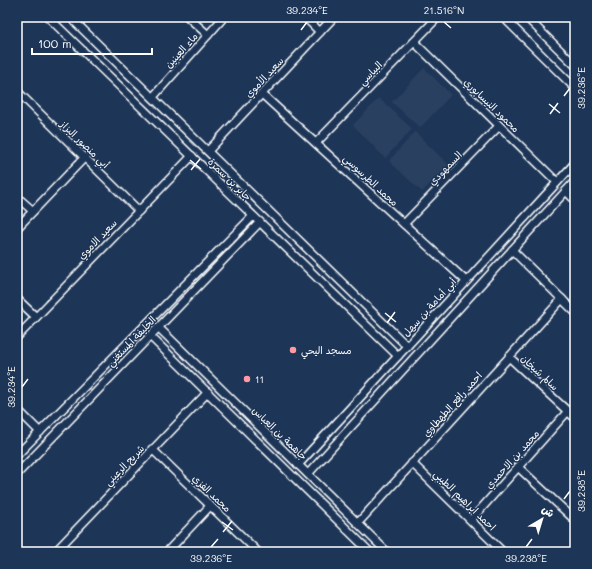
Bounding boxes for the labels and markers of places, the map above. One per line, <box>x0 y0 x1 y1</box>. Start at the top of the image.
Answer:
place label: مسجد اليحي <box>301 343 352 360</box>
marker: مسجد اليحي <box>288 345 298 355</box>
place label: 11 <box>255 372 264 386</box>
marker: 11 <box>242 374 252 384</box>

